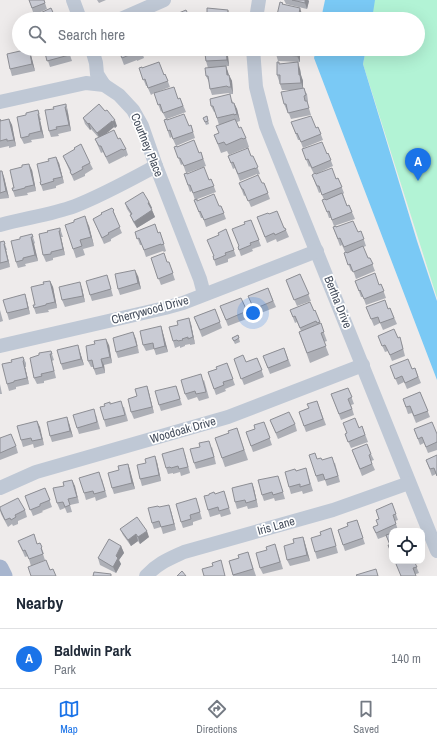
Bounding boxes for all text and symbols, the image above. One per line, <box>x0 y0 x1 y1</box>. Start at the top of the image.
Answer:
search box <box>12 12 425 56</box>
icon: search <box>26 23 48 45</box>
text: Search here <box>58 24 125 45</box>
street label: Courtney Place <box>127 111 167 179</box>
pin: A <box>405 148 431 181</box>
street label: Bertha Drive <box>320 273 356 331</box>
street label: Cherrywood Drive <box>110 292 190 328</box>
your location <box>243 303 263 323</box>
street label: Woodoak Drive <box>148 413 218 447</box>
street label: Iris Lane <box>255 513 297 539</box>
map controls <box>389 528 425 564</box>
button: locate <box>389 528 425 564</box>
text: Nearby <box>16 591 63 614</box>
text: Baldwin Park <box>54 640 131 661</box>
text: A <box>25 650 33 667</box>
text: 140 m <box>391 650 421 667</box>
text: Park <box>54 661 76 678</box>
tab: Map <box>58 698 80 736</box>
tab: Directions <box>196 698 237 736</box>
tab: Saved <box>353 698 379 736</box>

